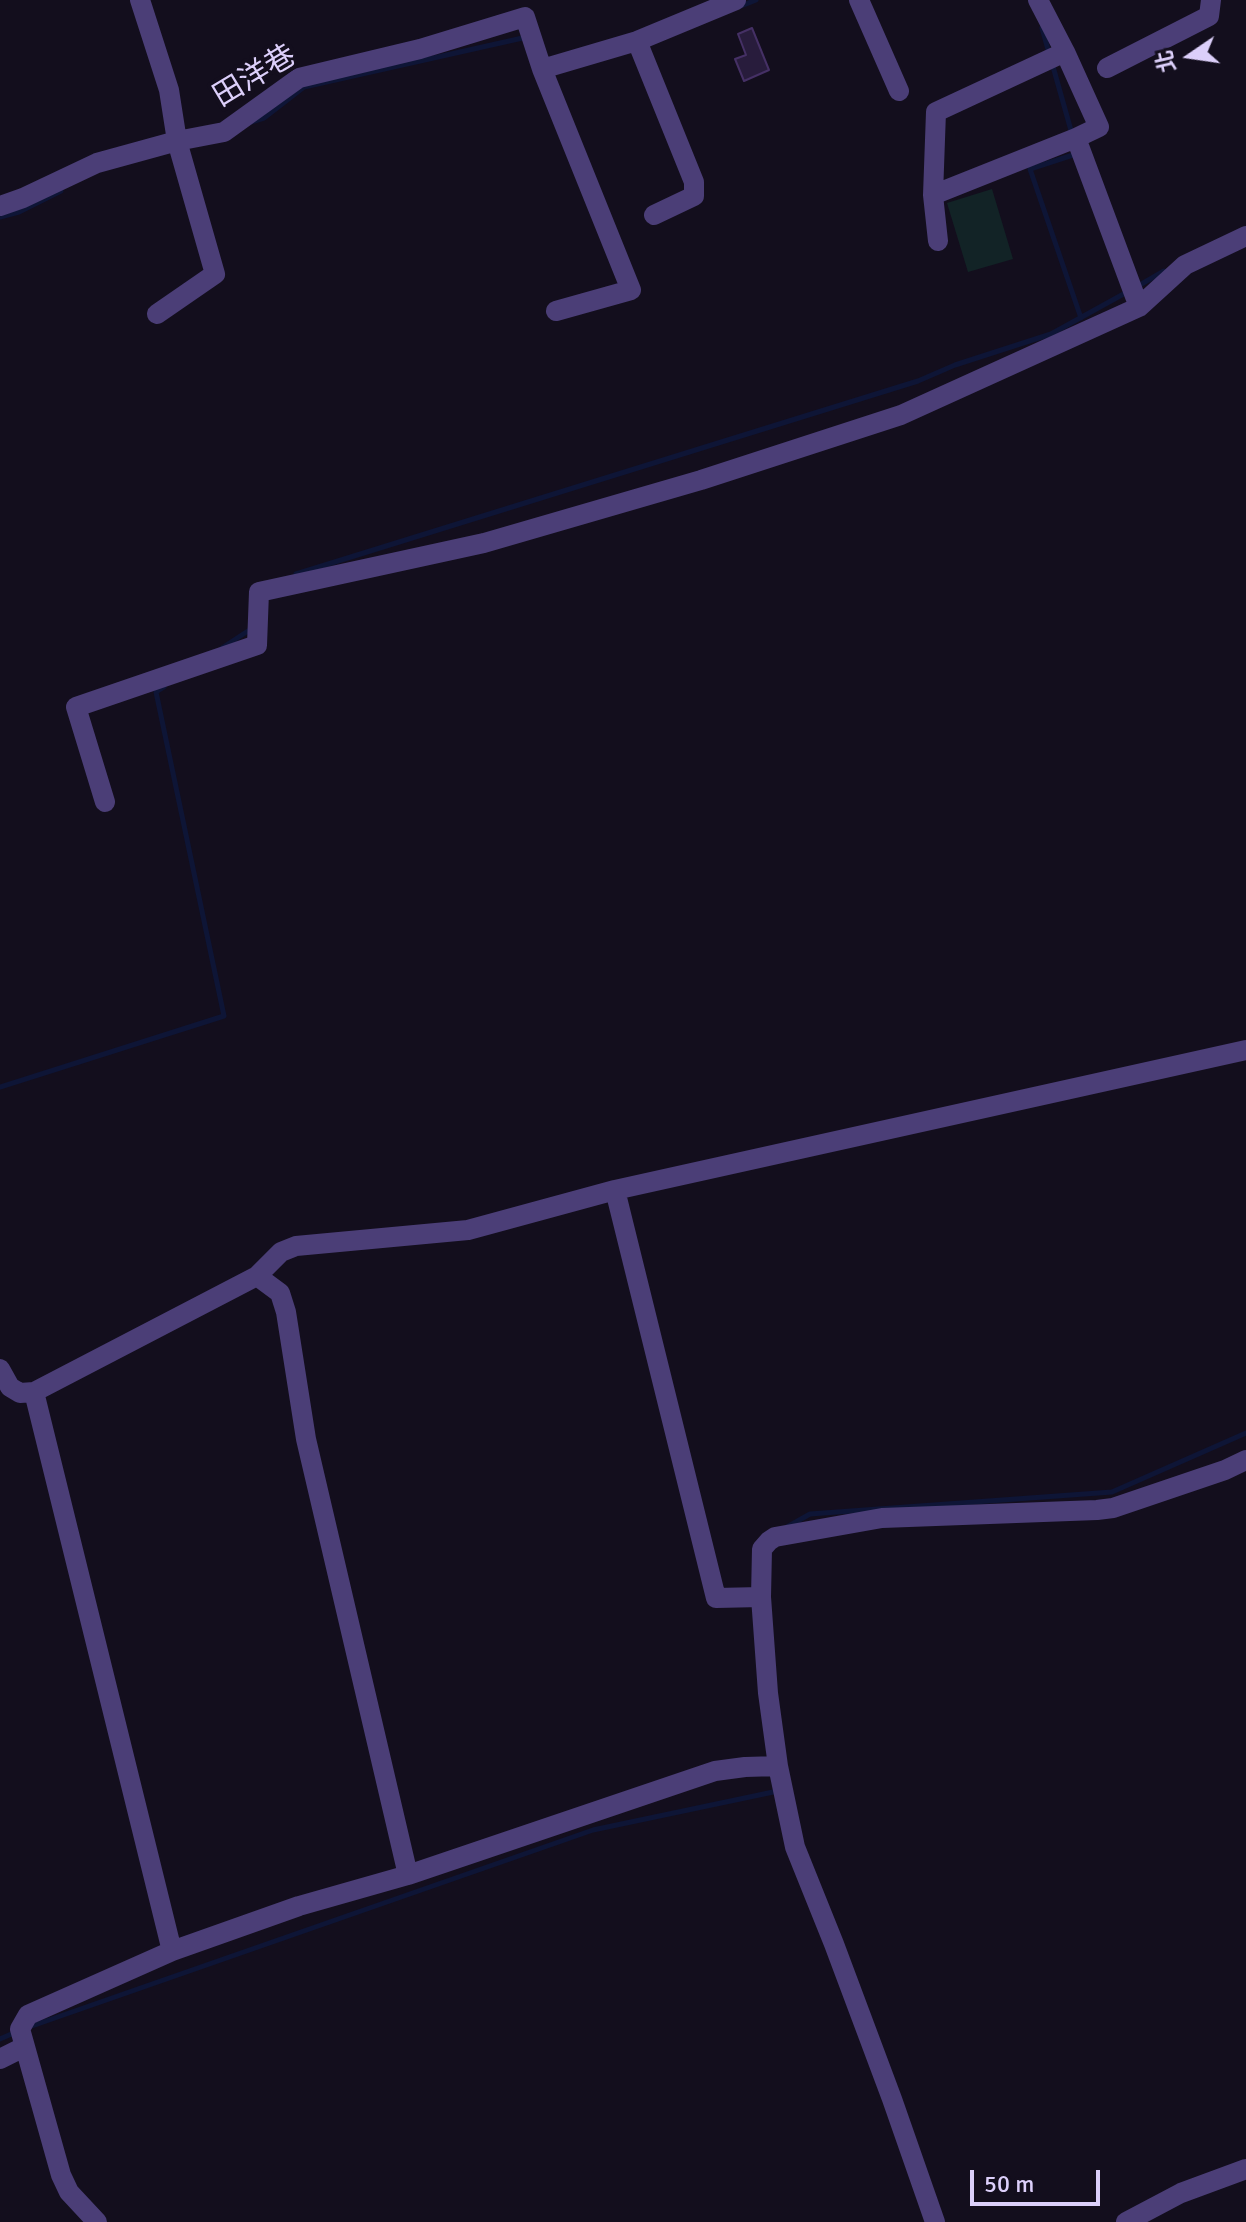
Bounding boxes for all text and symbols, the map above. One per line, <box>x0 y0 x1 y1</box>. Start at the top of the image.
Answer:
north arrow <box>1150 16 1230 96</box>
street label: 田洋巷 <box>207 38 303 116</box>
text: 北 <box>1150 48 1182 75</box>
scale bar <box>974 2154 1104 2204</box>
text: 50 m <box>984 2169 1034 2199</box>

